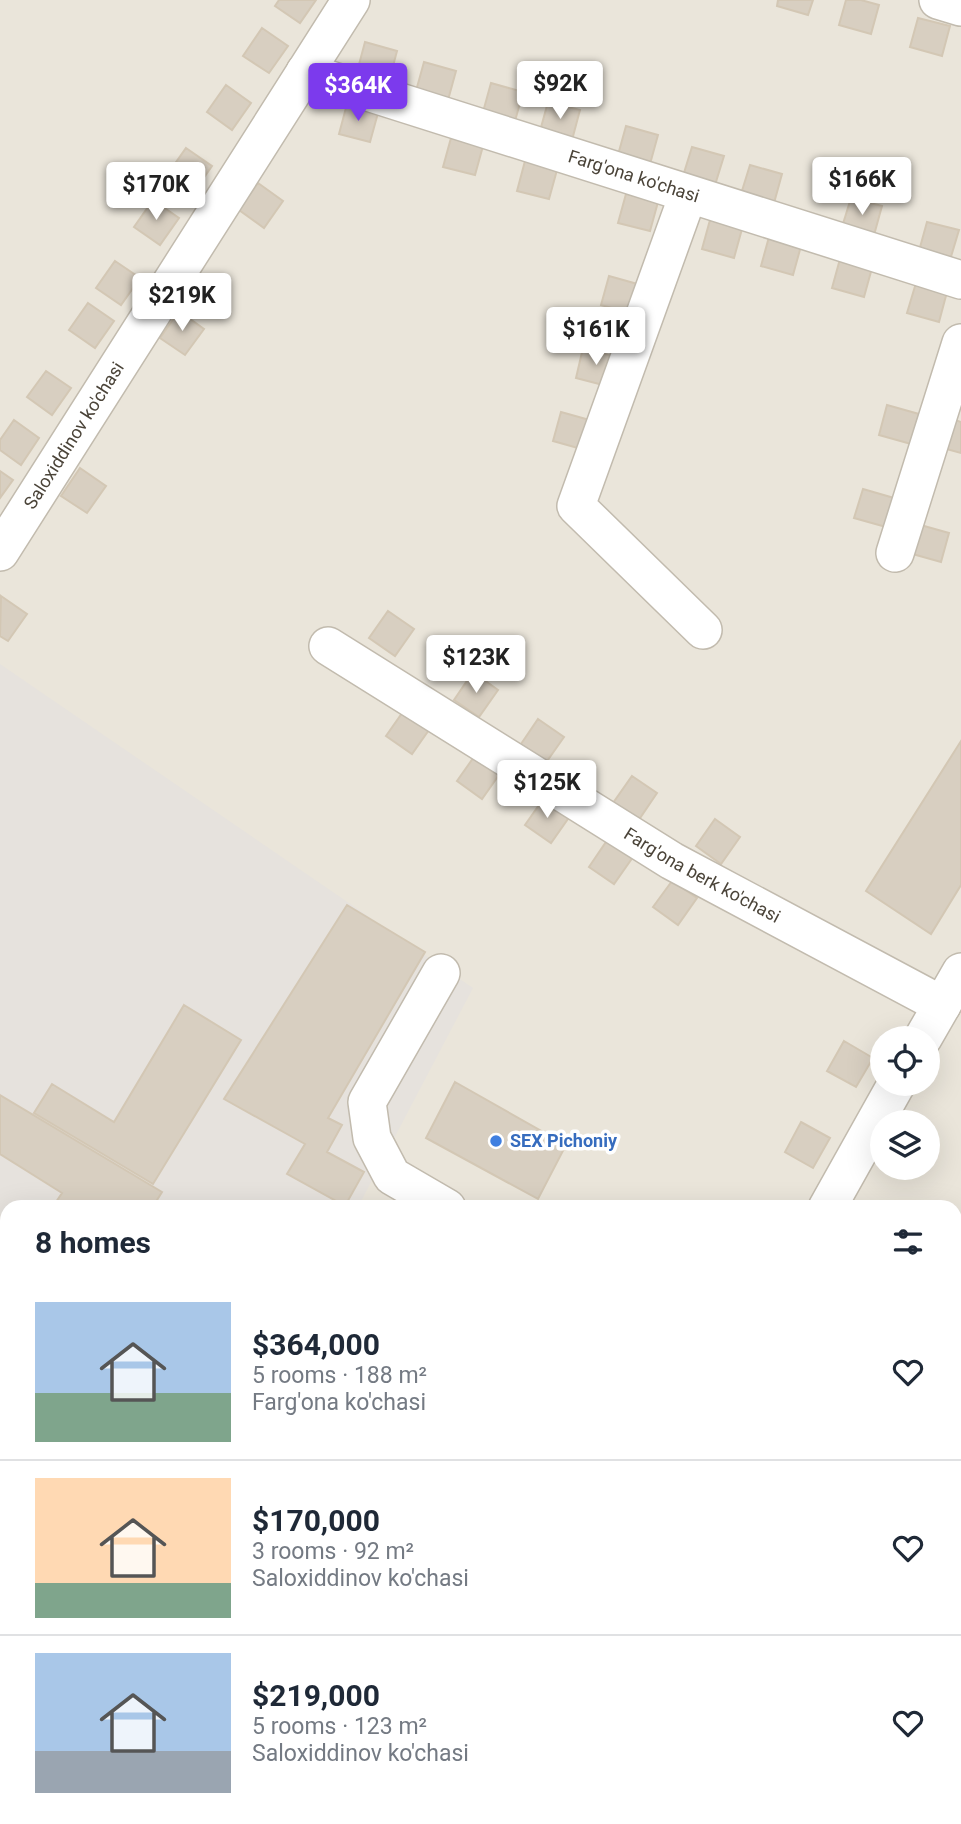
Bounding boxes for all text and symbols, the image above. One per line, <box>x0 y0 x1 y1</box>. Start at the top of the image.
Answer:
pin: $92K <box>519 61 601 121</box>
pin: $364K <box>309 64 407 123</box>
text: $92K <box>533 70 587 97</box>
text: $364K <box>324 72 392 99</box>
street label: Farg'ona ko'chasi <box>566 145 702 206</box>
pin: $166K <box>813 158 911 217</box>
pin: $170K <box>107 162 205 222</box>
text: $166K <box>828 166 896 193</box>
text: $170K <box>122 171 190 198</box>
pin: $219K <box>133 274 231 333</box>
text: $219K <box>148 282 216 309</box>
pin: $161K <box>547 308 645 367</box>
text: $161K <box>562 316 630 343</box>
street label: Saloxiddinov ko'chasi <box>19 358 128 513</box>
pin: $123K <box>427 636 525 695</box>
text: $123K <box>442 644 510 671</box>
pin: $125K <box>498 760 596 820</box>
text: $125K <box>513 769 581 796</box>
street label: Farg'ona berk ko'chasi <box>620 823 784 927</box>
map controls <box>870 1026 940 1180</box>
button: locate <box>870 1026 940 1096</box>
button: layers <box>870 1110 940 1180</box>
place label: SEX Pichoniy <box>510 1130 618 1151</box>
marker: SEX Pichoniy <box>488 1133 504 1149</box>
icon: filters <box>889 1223 927 1261</box>
text: 8 homes <box>35 1225 151 1260</box>
text: $364,000 <box>252 1327 380 1362</box>
icon: home <box>91 1330 175 1414</box>
icon: heart <box>889 1353 927 1391</box>
text: 5 rooms · 188 m² <box>252 1362 427 1389</box>
text: Farg'ona ko'chasi <box>252 1389 426 1416</box>
text: $170,000 <box>252 1503 380 1538</box>
icon: home <box>91 1506 175 1590</box>
icon: heart <box>889 1529 927 1567</box>
text: 3 rooms · 92 m² <box>252 1538 414 1565</box>
text: Saloxiddinov ko'chasi <box>252 1565 469 1592</box>
text: $219,000 <box>252 1678 380 1713</box>
icon: home <box>91 1681 175 1765</box>
icon: heart <box>889 1704 927 1742</box>
text: 5 rooms · 123 m² <box>252 1713 427 1740</box>
text: Saloxiddinov ko'chasi <box>252 1740 469 1767</box>

